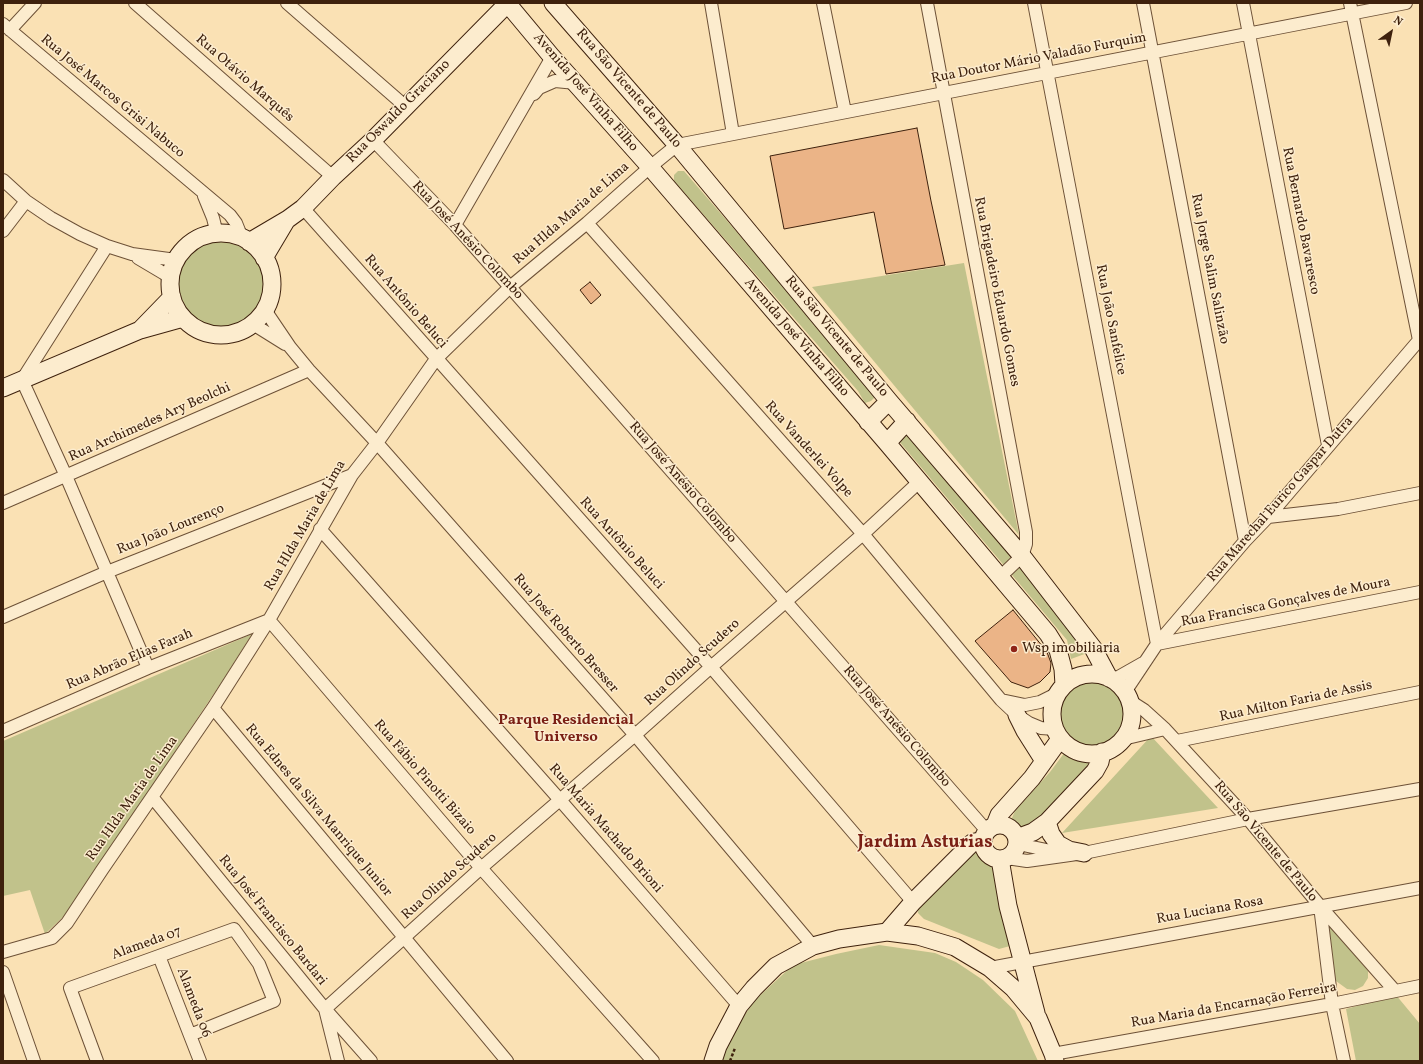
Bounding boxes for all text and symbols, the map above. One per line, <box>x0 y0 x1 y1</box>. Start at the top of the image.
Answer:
north arrow <box>1371 12 1411 52</box>
text: N <box>1390 13 1405 30</box>
street label: Rua São Vicente de Paulo <box>572 26 684 152</box>
street label: Avenida José Vinha Filho <box>529 30 641 156</box>
street label: Rua Doutor Mário Valadão Furquim <box>930 30 1148 88</box>
street label: Rua José Marcos Grisi Nabuco <box>36 32 188 162</box>
street label: Rua Otávio Marquês <box>191 32 297 126</box>
street label: Rua Oswaldo Graciano <box>344 57 454 167</box>
street label: Rua Bernardo Bavaresco <box>1277 146 1323 296</box>
street label: Rua Hlda Maria de Lima <box>511 159 633 269</box>
street label: Rua José Anésio Colombo <box>408 178 526 304</box>
street label: Rua Jorge Salim Salinzão <box>1186 192 1232 346</box>
street label: Rua Brigadeiro Eduardo Gomes <box>969 196 1023 388</box>
street label: Rua Antônio Beluci <box>360 252 450 352</box>
street label: Rua João Sanfelice <box>1091 263 1129 377</box>
street label: Rua São Vicente de Paulo <box>780 273 892 401</box>
street label: Avenida José Vinha Filho <box>740 275 852 401</box>
street label: Rua Archimedes Ary Beolchi <box>67 380 233 466</box>
street label: Rua Vanderlei Volpe <box>760 398 856 502</box>
street label: Rua Marechal Eurico Gaspar Dutra <box>1205 414 1357 586</box>
street label: Rua José Anésio Colombo <box>625 419 739 547</box>
street label: Rua Hlda Maria de Lima <box>262 458 350 594</box>
street label: Rua Antônio Beluci <box>575 494 667 594</box>
street label: Rua João Lourenço <box>115 501 227 559</box>
street label: Rua José Roberto Bresser <box>509 571 621 697</box>
street label: Rua Francisca Gonçalves de Moura <box>1180 574 1392 632</box>
street label: Rua Olindo Scudero <box>642 616 744 710</box>
street label: Rua Abrão Elias Farah <box>64 626 196 694</box>
place label: Wsp imobiliaria <box>1022 641 1120 657</box>
marker: Wsp imobiliaria <box>1009 644 1019 654</box>
street label: Rua José Anésio Colombo <box>839 663 953 791</box>
street label: Rua Milton Faria de Assis <box>1218 678 1374 726</box>
district label: Parque Residencial Universo <box>498 712 634 747</box>
street label: Rua Fábio Pinotti Bizaio <box>369 717 479 839</box>
street label: Rua Ednes da Silva Manrique Junior <box>241 721 395 901</box>
street label: Rua Hlda Maria de Lima <box>84 733 182 865</box>
street label: Rua Maria Machado Brioni <box>544 761 666 897</box>
street label: Rua São Vicente de Paulo <box>1209 778 1321 906</box>
street label: Rua Olindo Scudero <box>399 830 501 924</box>
district label: Jardim Asturias <box>858 833 992 855</box>
street label: Rua José Francisco Bardari <box>214 852 330 990</box>
street label: Rua Luciana Rosa <box>1155 893 1265 929</box>
street label: Alameda 07 <box>110 924 184 964</box>
street label: Alameda 06 <box>172 966 214 1040</box>
street label: Rua Maria da Encarnação Ferreira <box>1130 980 1338 1032</box>

